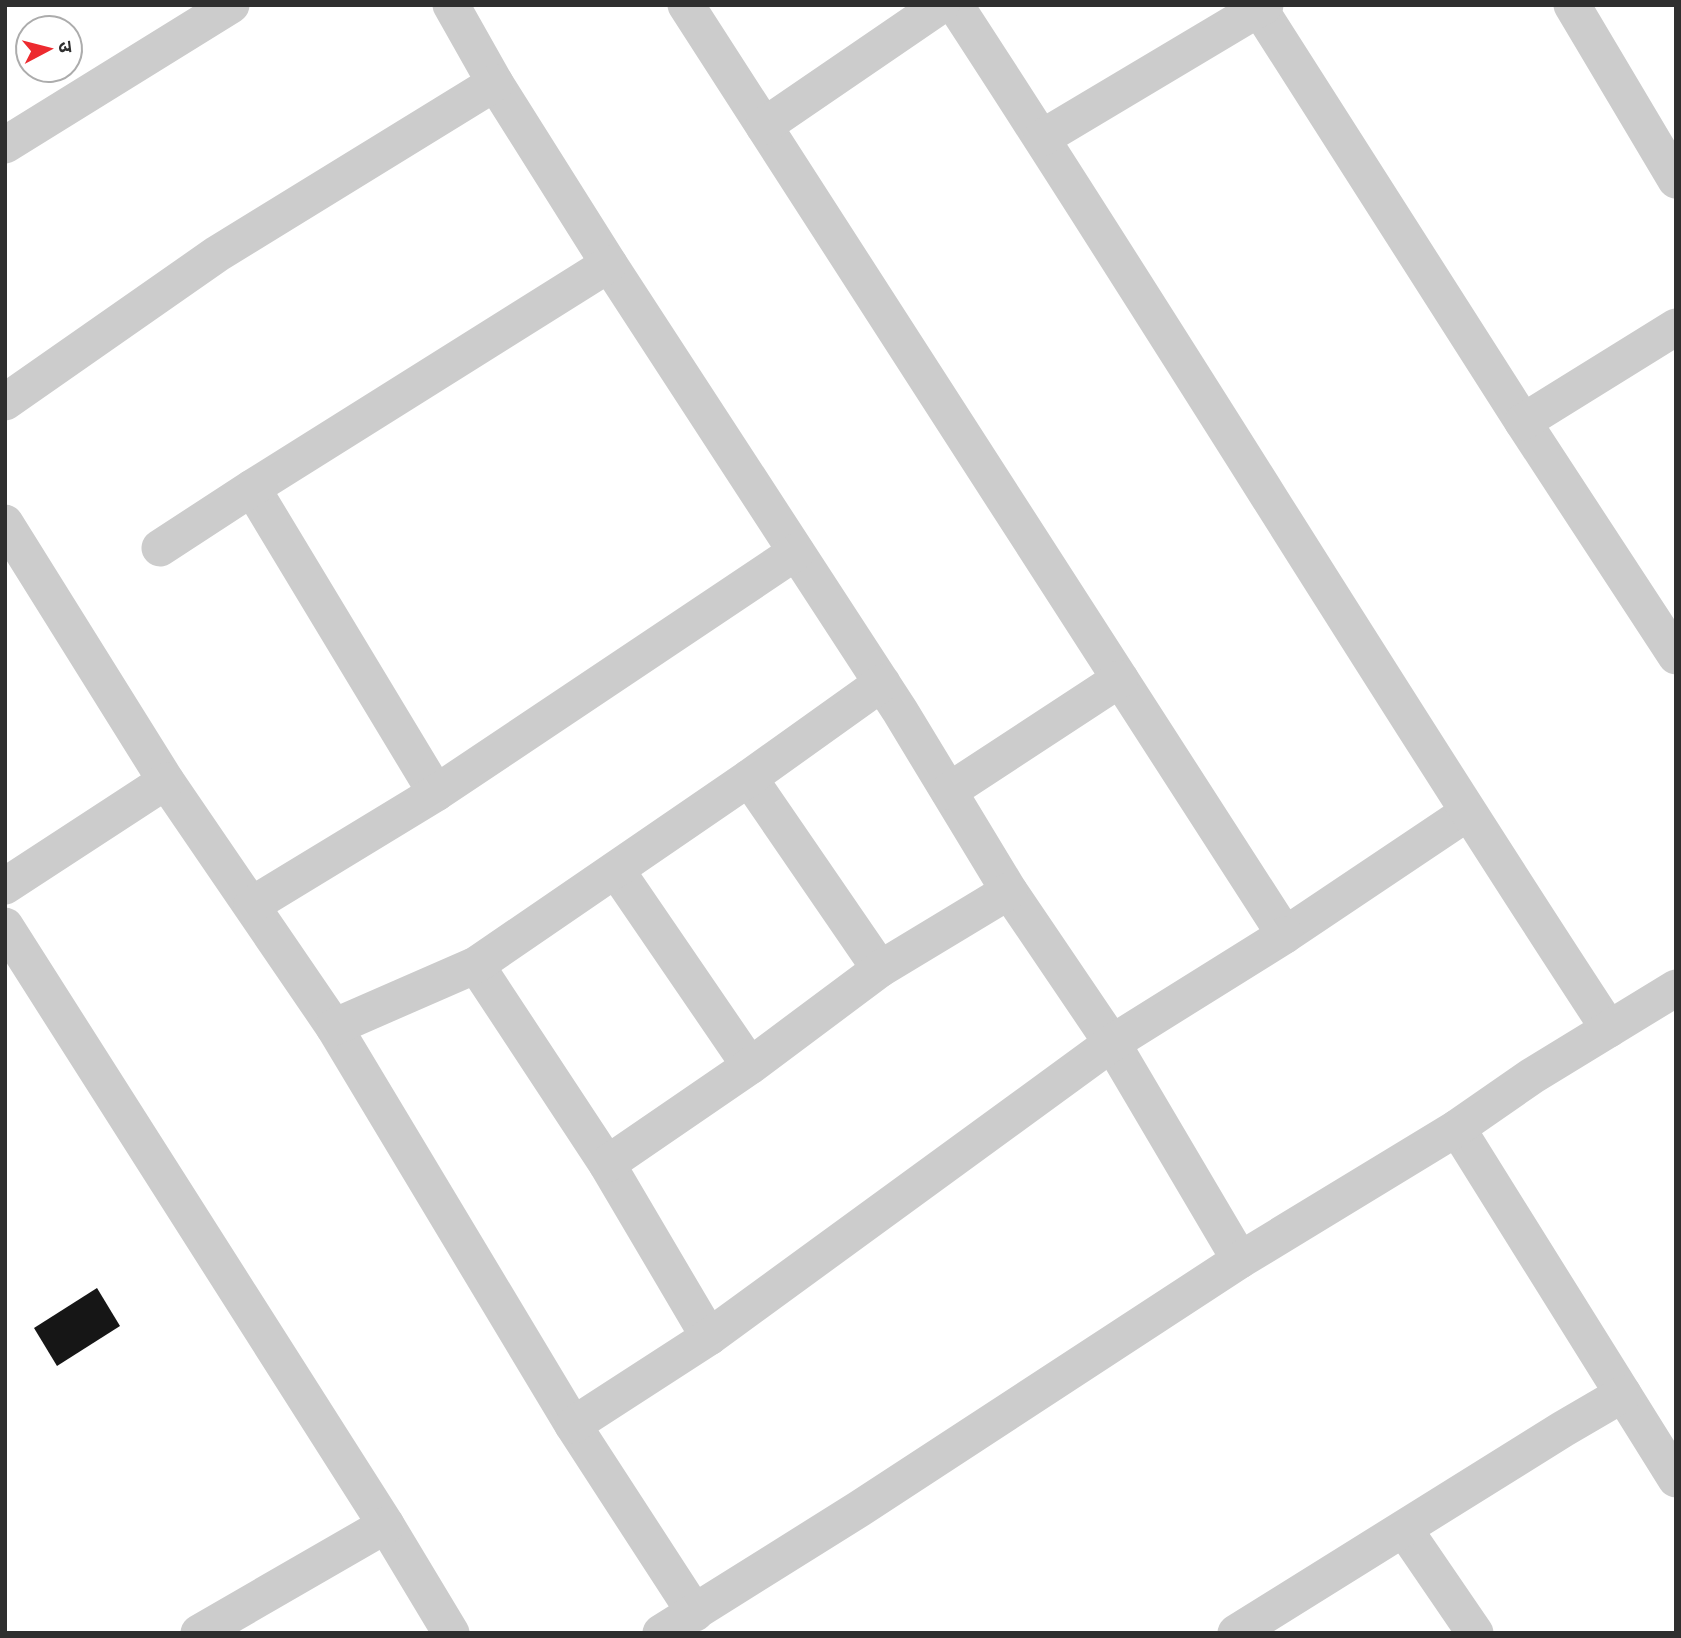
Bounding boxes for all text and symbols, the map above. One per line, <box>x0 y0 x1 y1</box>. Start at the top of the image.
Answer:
north arrow <box>14 14 84 84</box>
text: उ <box>52 40 80 55</box>

